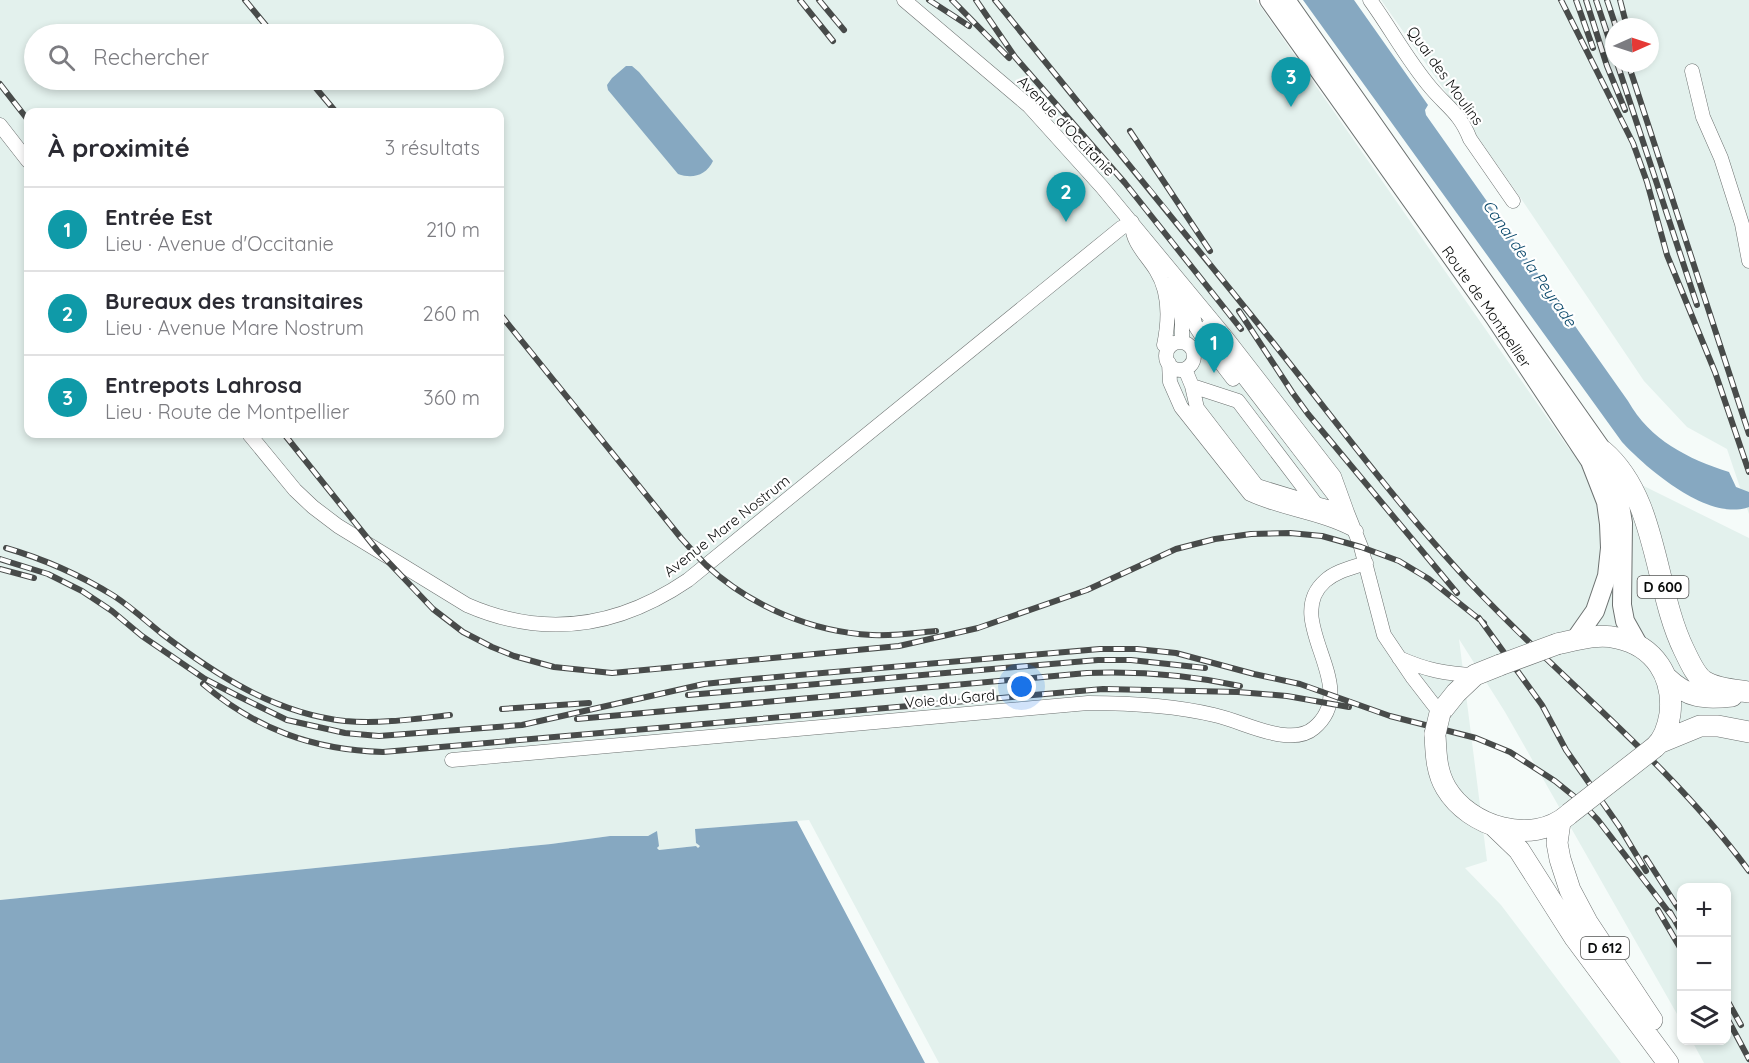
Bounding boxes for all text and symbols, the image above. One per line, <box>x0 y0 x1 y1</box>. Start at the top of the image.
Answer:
north arrow <box>1605 18 1659 72</box>
street label: Quai des Moulins <box>1403 23 1488 129</box>
search box <box>24 24 504 90</box>
icon: search <box>45 41 78 74</box>
text: Rechercher <box>93 43 209 71</box>
pin: 3 <box>1272 57 1310 107</box>
street label: Avenue d'Occitanie <box>1014 71 1119 180</box>
text: À proximité <box>48 131 190 164</box>
text: 3 résultats <box>385 135 480 160</box>
pin: 2 <box>1046 172 1086 222</box>
water label: Canal de la Peyrade <box>1479 196 1582 331</box>
text: Entrée Est <box>105 203 213 231</box>
text: 1 <box>64 217 71 242</box>
text: 210 m <box>426 217 480 242</box>
text: Lieu · Avenue d'Occitanie <box>105 231 334 256</box>
street label: Route de Montpellier <box>1438 242 1536 371</box>
text: Bureaux des transitaires <box>105 287 363 315</box>
text: 2 <box>62 301 73 326</box>
text: 260 m <box>423 301 480 326</box>
text: Lieu · Avenue Mare Nostrum <box>105 315 364 340</box>
pin: 1 <box>1194 324 1234 373</box>
text: Entrepots Lahrosa <box>105 371 302 399</box>
text: 3 <box>62 385 73 410</box>
text: 360 m <box>423 385 480 410</box>
text: Lieu · Route de Montpellier <box>105 399 349 424</box>
street label: Avenue Mare Nostrum <box>660 470 794 581</box>
road number: D 600 <box>1638 576 1688 598</box>
your location <box>1007 672 1036 701</box>
street label: Voie du Gard <box>904 685 996 712</box>
map controls <box>1677 883 1731 1045</box>
button: + <box>1677 883 1731 937</box>
road number: D 612 <box>1581 937 1629 959</box>
button: − <box>1677 937 1731 991</box>
button: layers <box>1677 991 1731 1045</box>

